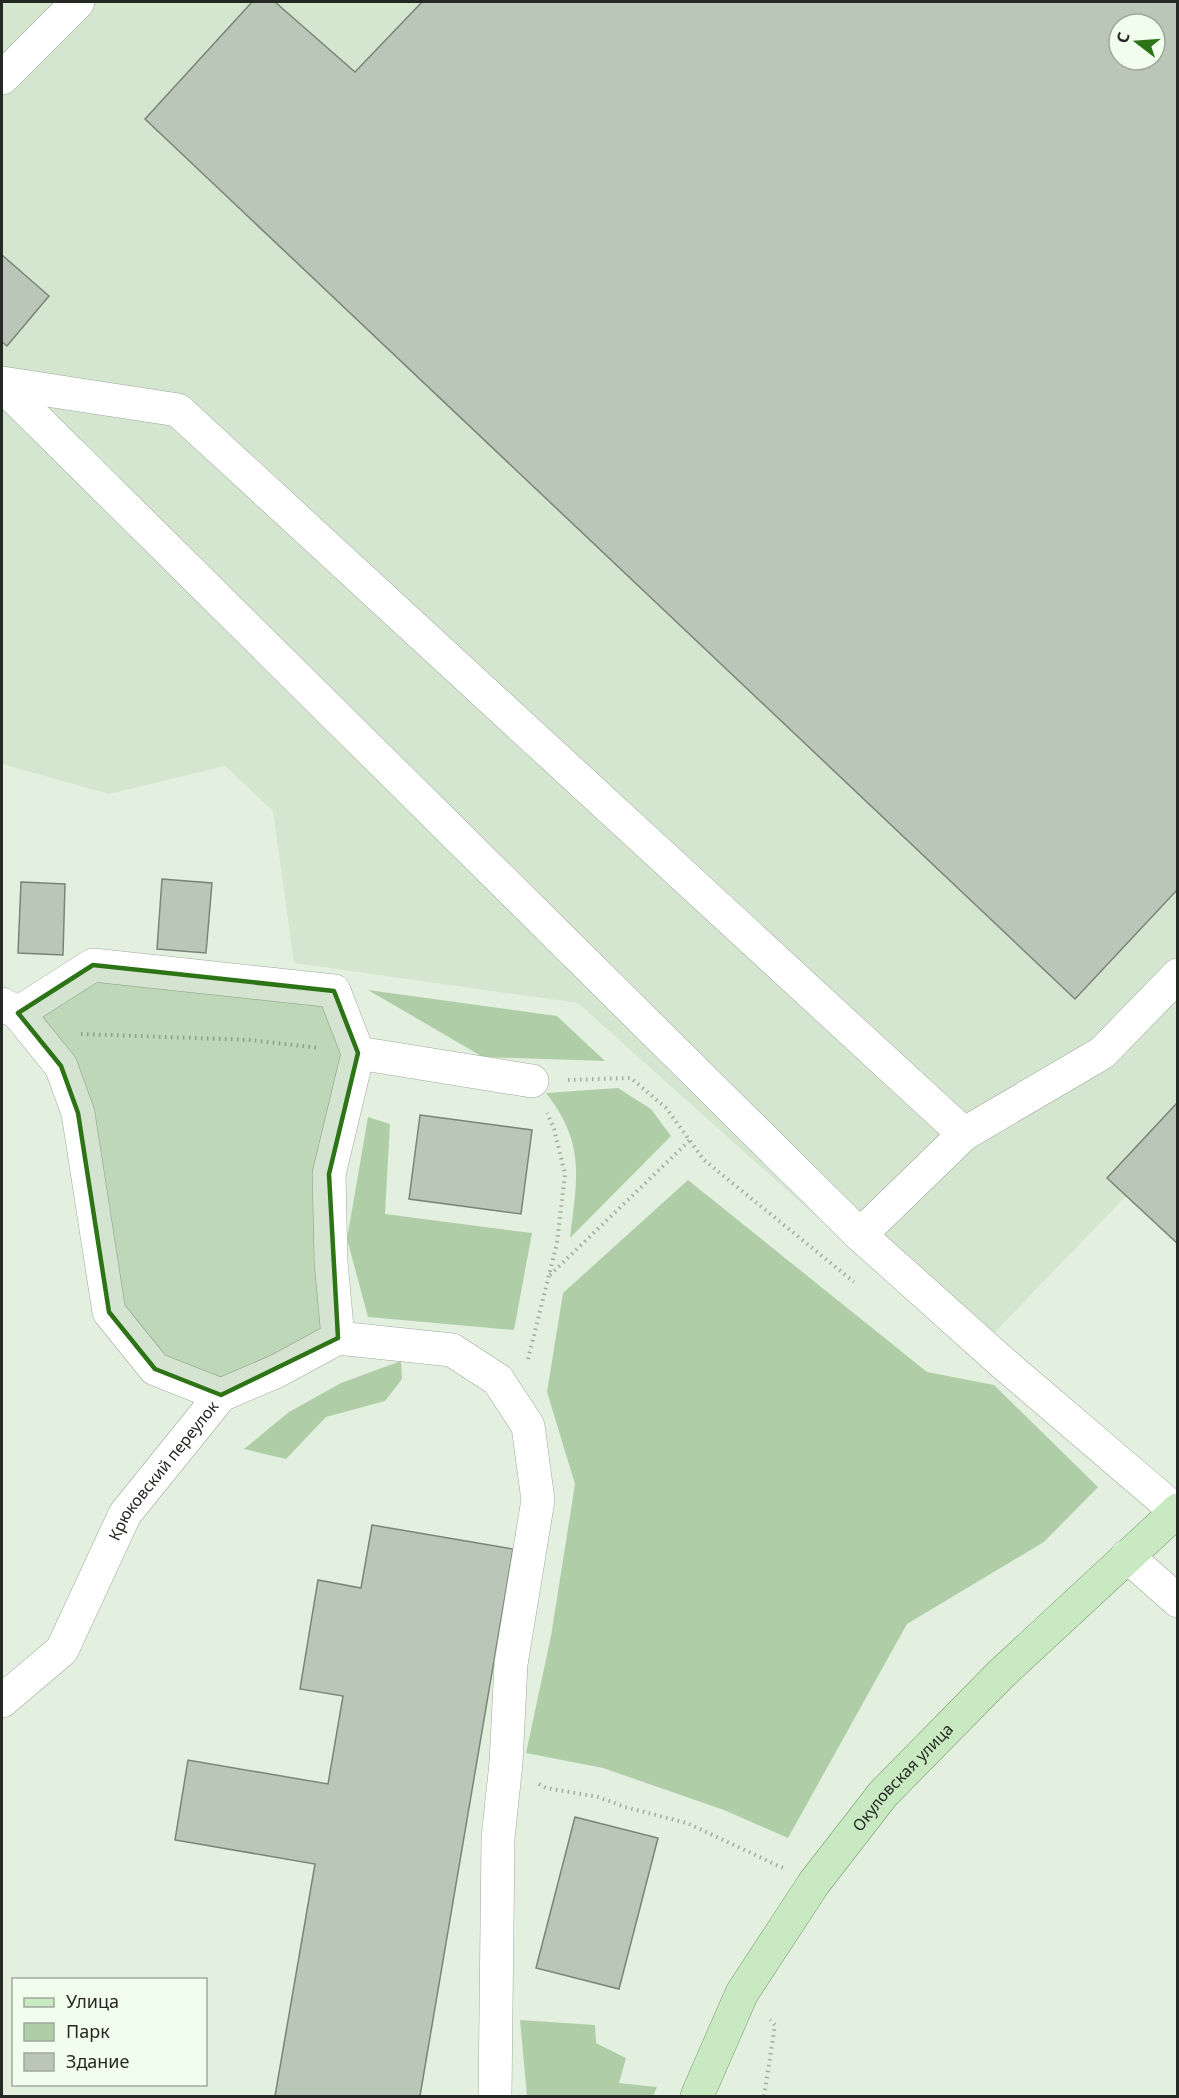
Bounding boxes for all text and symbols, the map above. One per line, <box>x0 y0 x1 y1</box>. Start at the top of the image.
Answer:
north arrow <box>1107 12 1167 72</box>
text: С <box>1111 29 1135 46</box>
street label: Крюковский переулок <box>103 1395 224 1544</box>
street label: Окуловская улица <box>847 1718 958 1836</box>
legend <box>12 1978 207 2086</box>
text: Улица <box>66 1989 119 2013</box>
text: Парк <box>66 2019 110 2043</box>
text: Здание <box>66 2049 130 2073</box>

